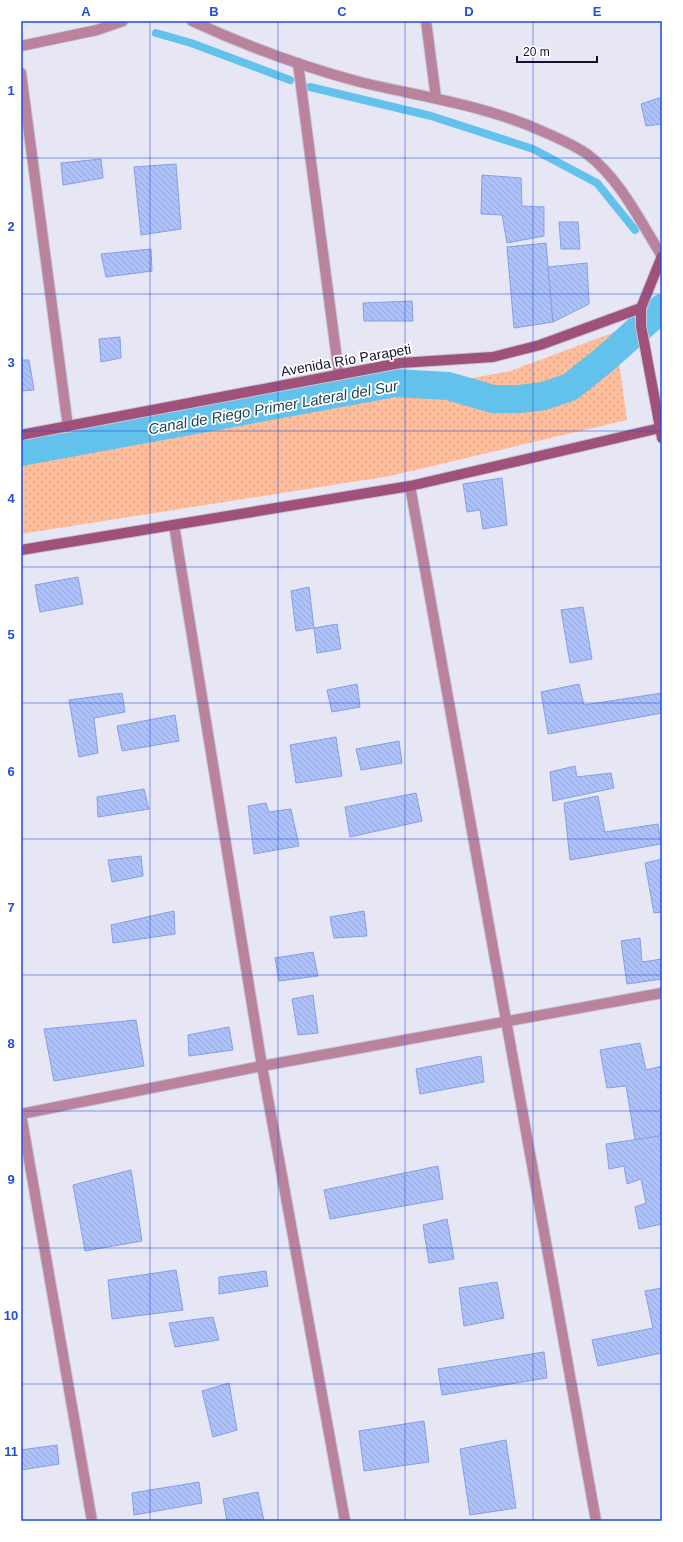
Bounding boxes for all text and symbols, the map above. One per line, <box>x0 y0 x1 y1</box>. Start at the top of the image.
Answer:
text: A <box>81 4 91 19</box>
text: B <box>209 4 219 19</box>
text: C <box>337 4 347 19</box>
text: D <box>464 4 474 19</box>
text: E <box>593 4 602 19</box>
scale bar <box>517 38 597 64</box>
text: 20 m <box>523 45 550 59</box>
text: 1 <box>7 83 15 98</box>
text: 2 <box>7 219 15 234</box>
street label: Avenida Río Parapeti <box>280 341 412 379</box>
text: 3 <box>7 355 15 370</box>
water label: Canal de Riego Primer Lateral del Sur <box>147 376 400 437</box>
text: 4 <box>7 491 15 506</box>
text: 5 <box>7 627 15 642</box>
text: 6 <box>7 764 15 779</box>
text: 7 <box>7 900 15 915</box>
text: 8 <box>7 1036 15 1051</box>
text: 9 <box>7 1172 15 1187</box>
text: 10 <box>4 1308 18 1323</box>
text: 11 <box>4 1444 18 1459</box>

